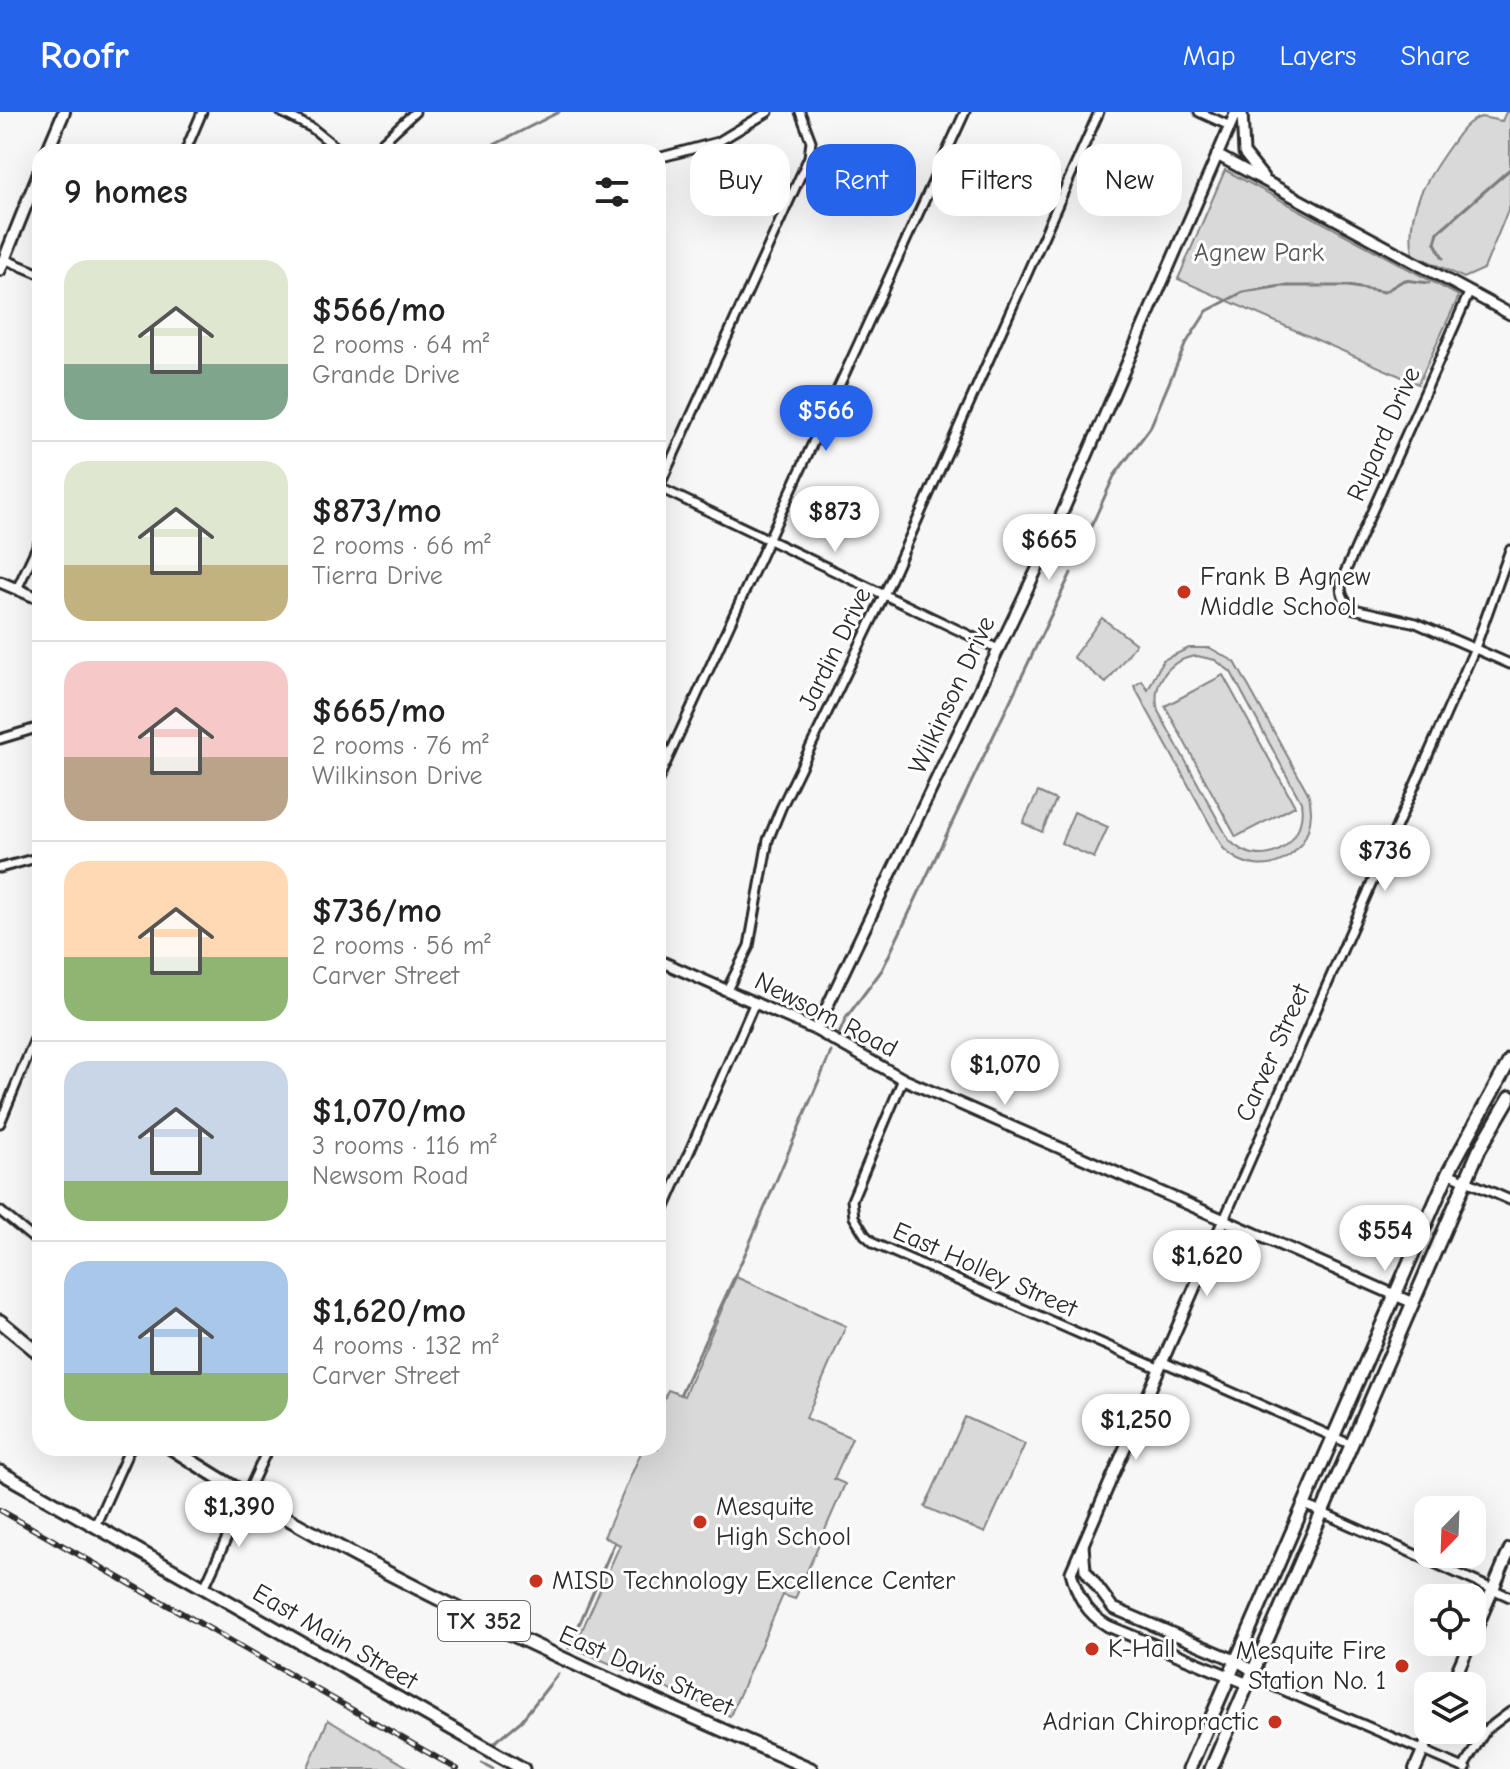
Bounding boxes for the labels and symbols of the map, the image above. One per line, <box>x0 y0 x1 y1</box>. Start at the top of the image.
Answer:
park label: Agnew Park <box>1194 238 1325 268</box>
street label: Rupard Drive <box>1341 362 1427 506</box>
pin: $566 <box>779 385 873 453</box>
pin: $873 <box>788 486 882 554</box>
pin: $665 <box>1002 514 1096 582</box>
place label: Frank B Agnew Middle School <box>1200 562 1371 622</box>
street label: Jardin Drive <box>792 582 878 716</box>
marker: Frank B Agnew Middle School <box>1175 583 1193 601</box>
street label: Wilkinson Drive <box>902 611 1002 779</box>
pin: $736 <box>1338 825 1432 893</box>
street label: Newsom Road <box>749 966 903 1064</box>
street label: Carver Street <box>1229 978 1317 1126</box>
pin: $1,070 <box>940 1039 1070 1107</box>
pin: $554 <box>1338 1205 1432 1273</box>
street label: East Holley Street <box>888 1216 1083 1325</box>
pin: $1,620 <box>1142 1230 1272 1298</box>
pin: $1,250 <box>1071 1394 1201 1462</box>
pin: $1,390 <box>174 1481 304 1549</box>
place label: Mesquite High School <box>716 1492 851 1552</box>
north arrow <box>1414 1496 1486 1568</box>
marker: Mesquite High School <box>691 1513 709 1531</box>
place label: MISD Technology Excellence Center <box>552 1566 956 1596</box>
marker: MISD Technology Excellence Center <box>527 1572 545 1590</box>
street label: East Main Street <box>247 1578 424 1697</box>
road number: TX 352 <box>438 1601 530 1641</box>
street label: East Davis Street <box>554 1619 739 1723</box>
place label: K-Hall <box>1108 1634 1176 1664</box>
place label: Mesquite Fire Station No. 1 <box>1236 1636 1386 1696</box>
marker: K-Hall <box>1083 1640 1101 1658</box>
marker: Mesquite Fire Station No. 1 <box>1393 1657 1411 1675</box>
place label: Adrian Chiropractic <box>1043 1707 1259 1737</box>
marker: Adrian Chiropractic <box>1266 1713 1284 1731</box>

